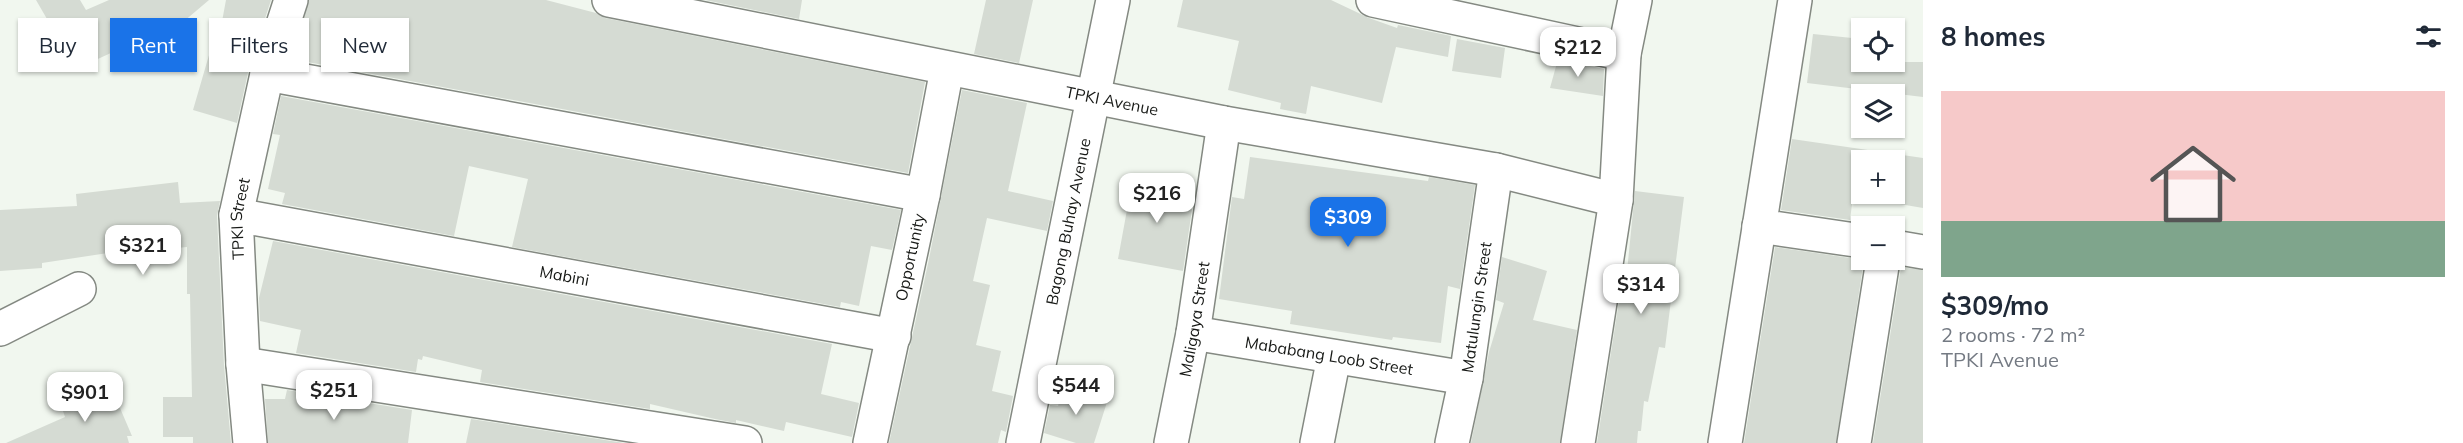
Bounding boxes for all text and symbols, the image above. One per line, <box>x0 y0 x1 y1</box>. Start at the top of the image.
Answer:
chip: Buy <box>18 18 98 72</box>
chip: Rent <box>110 18 197 72</box>
chip: Filters <box>209 18 309 72</box>
chip: New <box>321 18 409 72</box>
map controls <box>1851 18 1905 270</box>
button: locate <box>1851 18 1905 72</box>
text: 8 homes <box>1941 20 2045 53</box>
icon: filters <box>2412 20 2445 53</box>
pin: $212 <box>1542 27 1614 78</box>
text: $212 <box>1554 34 1602 59</box>
street label: TPKI Avenue <box>1064 82 1160 120</box>
button: layers <box>1851 84 1905 138</box>
icon: home <box>2139 130 2247 238</box>
street label: Bagong Buhay Avenue <box>1041 136 1095 307</box>
button: + <box>1851 150 1905 204</box>
pin: $216 <box>1121 173 1193 224</box>
street label: TPKI Street <box>226 175 254 260</box>
text: $216 <box>1133 180 1181 205</box>
pin: $309 <box>1312 197 1384 248</box>
text: $309 <box>1324 204 1372 229</box>
street label: Opportunity <box>891 211 929 303</box>
button: − <box>1851 216 1905 270</box>
pin: $321 <box>107 225 179 276</box>
text: $321 <box>119 232 167 257</box>
street label: Matulungin Street <box>1457 240 1496 374</box>
street label: Maligaya Street <box>1174 260 1213 379</box>
street label: Mabini <box>538 261 591 290</box>
pin: $314 <box>1605 264 1677 315</box>
text: $314 <box>1617 271 1665 296</box>
text: $309/mo <box>1941 289 2049 322</box>
text: 2 rooms · 72 m² <box>1941 322 2085 347</box>
street label: Mababang Loob Street <box>1244 332 1415 379</box>
text: TPKI Avenue <box>1941 347 2059 372</box>
pin: $544 <box>1040 365 1112 416</box>
pin: $251 <box>298 370 370 421</box>
pin: $901 <box>49 372 121 423</box>
text: $544 <box>1052 372 1100 397</box>
text: $251 <box>310 377 358 402</box>
text: $901 <box>61 379 109 404</box>

